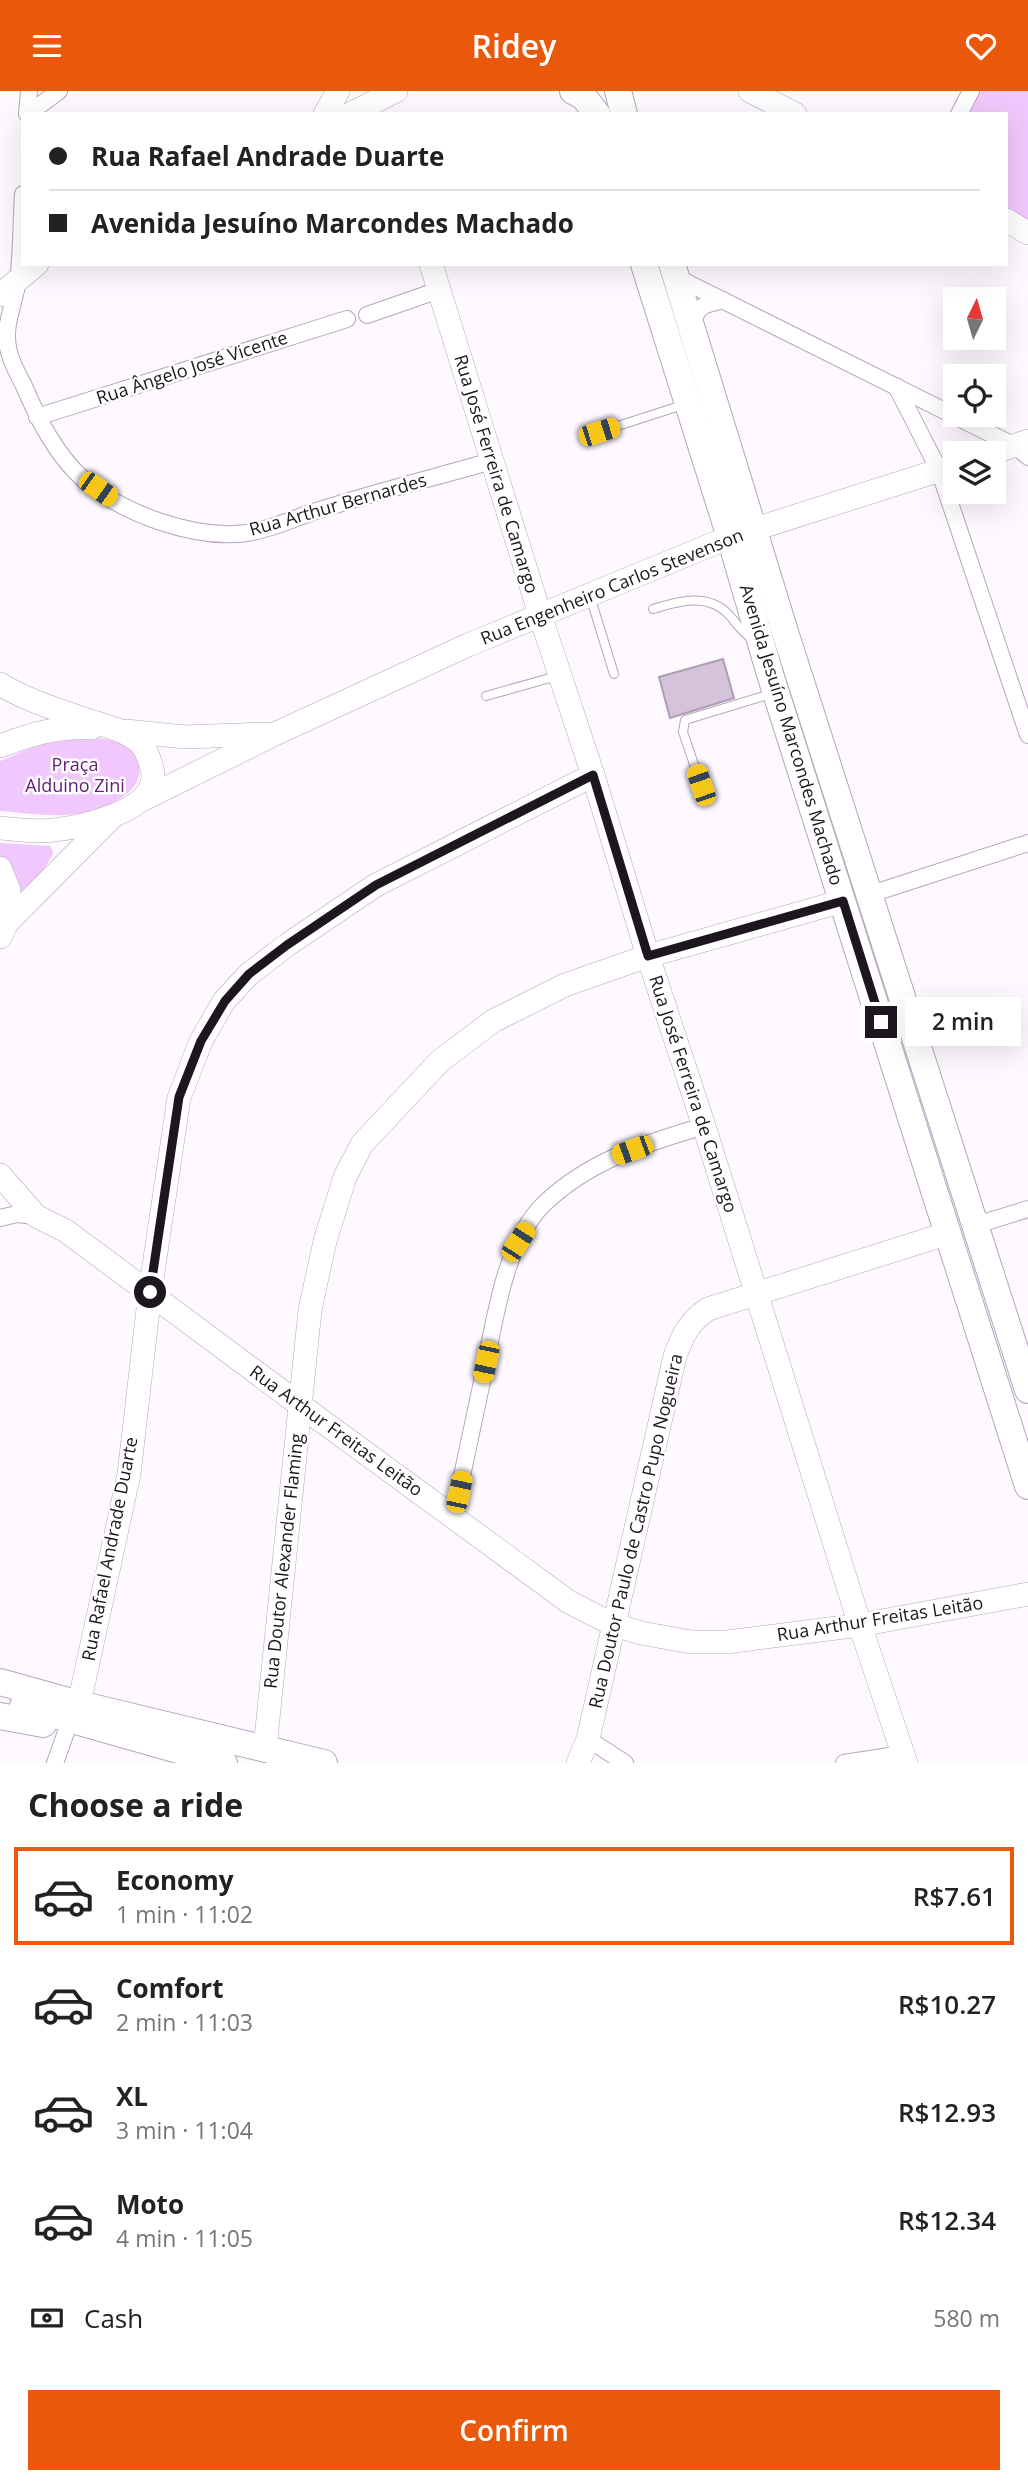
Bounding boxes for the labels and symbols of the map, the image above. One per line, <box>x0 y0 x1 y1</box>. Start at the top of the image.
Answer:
north arrow <box>943 287 1006 350</box>
street label: Rua Ângelo José Vicente <box>93 325 290 409</box>
street label: Rua José Ferreira de Camargo <box>449 351 545 596</box>
car <box>576 416 623 448</box>
street label: Rua Arthur Bernardes <box>246 467 429 541</box>
car <box>75 468 122 510</box>
street label: Rua Engenheiro Carlos Stevenson <box>477 522 747 650</box>
street label: Avenida Jesuíno Marcondes Machado <box>735 581 849 888</box>
park label: Praça Alduino Zini <box>25 752 125 797</box>
car <box>685 762 718 808</box>
street label: Rua José Ferreira de Camargo <box>644 972 744 1216</box>
callout: 2 min <box>906 997 1021 1047</box>
route end <box>865 1006 897 1038</box>
car <box>609 1133 656 1167</box>
car <box>498 1219 539 1265</box>
route start <box>134 1276 166 1308</box>
car <box>472 1339 501 1385</box>
street label: Rua Doutor Paulo de Castro Pupo Nogueira <box>582 1351 688 1711</box>
street label: Rua Arthur Freitas Leitão <box>245 1359 428 1501</box>
street label: Rua Doutor Alexander Flaming <box>258 1432 308 1690</box>
street label: Rua Rafael Andrade Duarte <box>75 1435 143 1663</box>
car <box>445 1469 474 1515</box>
street label: Rua Arthur Freitas Leitão <box>775 1590 985 1646</box>

